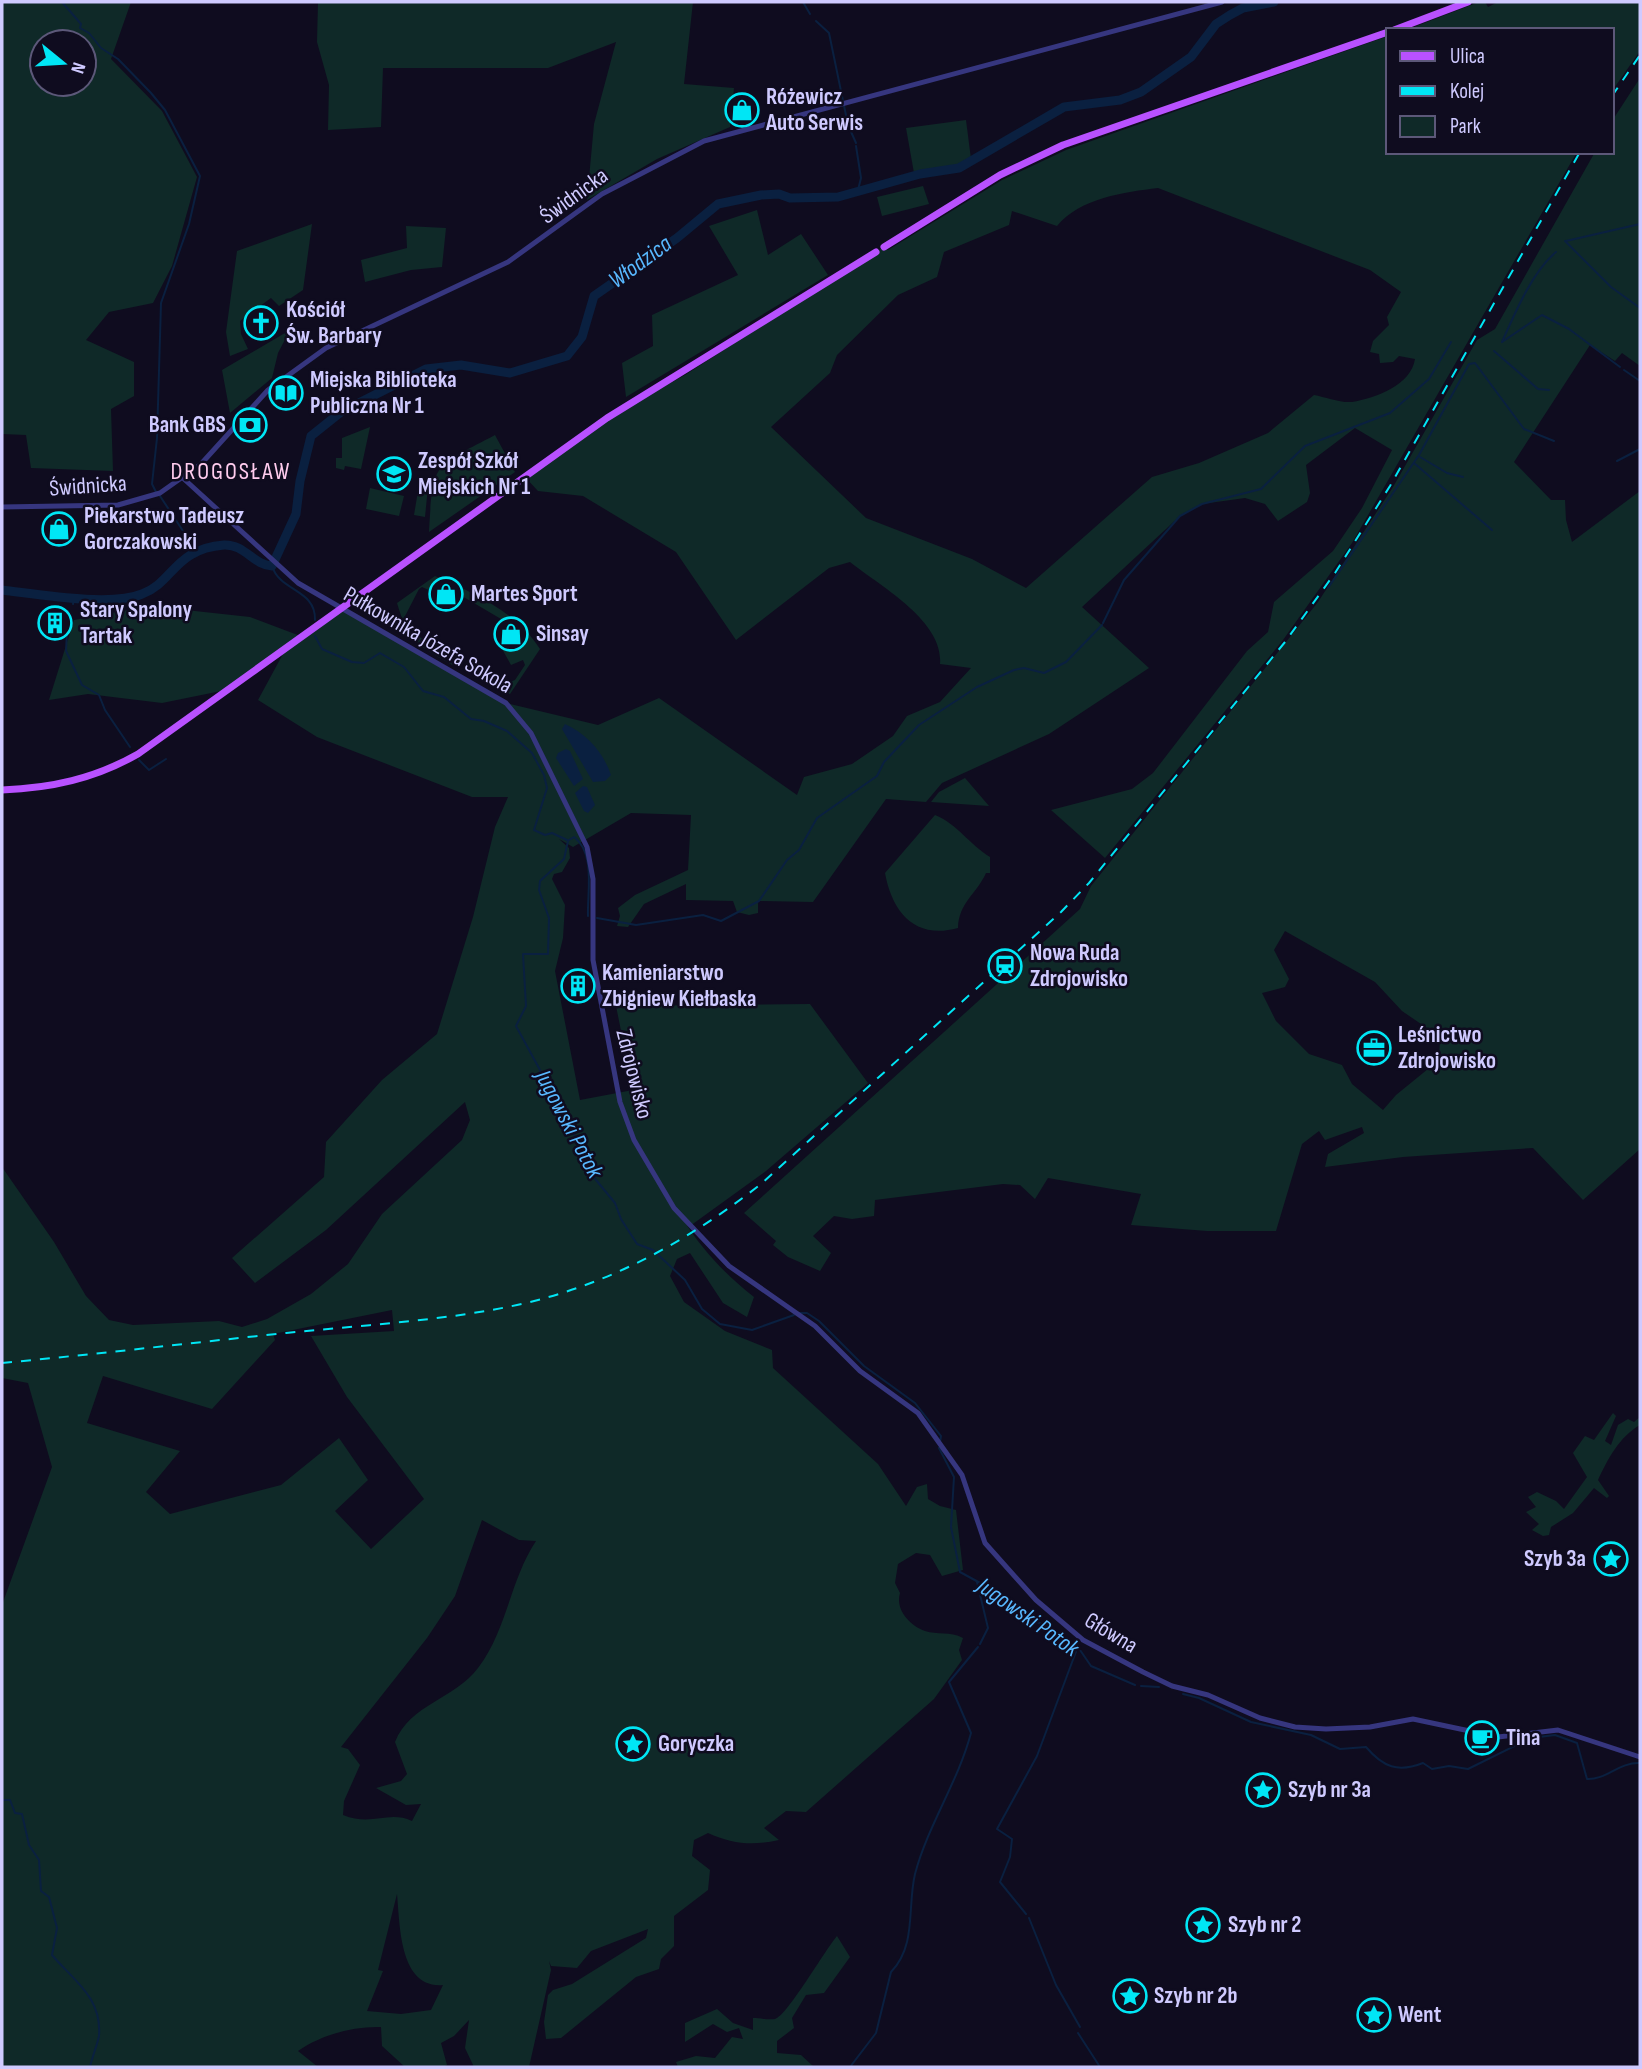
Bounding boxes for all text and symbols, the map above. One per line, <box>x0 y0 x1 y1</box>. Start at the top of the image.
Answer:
north arrow <box>28 28 98 98</box>
legend <box>1386 28 1614 154</box>
text: Ulica <box>1450 44 1485 69</box>
text: N <box>65 59 90 76</box>
text: Kolej <box>1450 79 1484 104</box>
place label: Różewicz Auto Serwis <box>765 83 863 137</box>
shop icon: Różewicz Auto Serwis <box>723 91 761 129</box>
text: Park <box>1450 114 1481 139</box>
street label: Świdnicka <box>534 162 614 230</box>
water label: Włodzica <box>603 229 678 295</box>
place label: Kościół Św. Barbary <box>286 296 382 350</box>
church icon: Kościół Św. Barbary <box>242 304 280 342</box>
place label: Miejska Biblioteka Publiczna Nr 1 <box>310 366 457 420</box>
library icon: Miejska Biblioteka Publiczna Nr 1 <box>267 374 305 412</box>
bank icon: Bank GBS <box>231 406 269 444</box>
place label: Bank GBS <box>149 411 226 439</box>
place label: Zespół Szkół Miejskich Nr 1 <box>418 447 530 501</box>
school or university icon: Zespół Szkół Miejskich Nr 1 <box>375 455 413 493</box>
district label: DROGOSŁAW <box>170 457 292 486</box>
street label: Świdnicka <box>48 469 128 503</box>
place label: Piekarstwo Tadeusz Gorczakowski <box>84 502 244 556</box>
shop icon: Piekarstwo Tadeusz Gorczakowski <box>40 510 78 548</box>
shop icon: Martes Sport <box>427 575 465 613</box>
street label: Pułkownika Józefa Sokola <box>339 580 517 700</box>
place label: Martes Sport <box>471 580 578 608</box>
place label: Stary Spalony Tartak <box>80 596 192 650</box>
building icon: Stary Spalony Tartak <box>36 604 74 642</box>
shop icon: Sinsay <box>492 615 530 653</box>
place label: Sinsay <box>536 620 589 648</box>
place label: Nowa Ruda Zdrojowisko <box>1030 939 1128 993</box>
station icon: Nowa Ruda Zdrojowisko <box>986 947 1024 985</box>
place label: Kamieniarstwo Zbigniew Kiełbaska <box>602 959 756 1013</box>
building icon: Kamieniarstwo Zbigniew Kiełbaska <box>559 967 597 1005</box>
place label: Leśnictwo Zdrojowisko <box>1398 1021 1496 1075</box>
street label: Zdrojowisko <box>609 1026 659 1122</box>
office icon: Leśnictwo Zdrojowisko <box>1355 1029 1393 1067</box>
water label: Jugowski Potok <box>528 1063 610 1184</box>
place icon: Szyb 3a <box>1592 1540 1630 1578</box>
place label: Szyb 3a <box>1524 1545 1586 1573</box>
water label: Jugowski Potok <box>970 1570 1086 1663</box>
street label: Główna <box>1079 1606 1143 1660</box>
cafe icon: Tina <box>1463 1719 1501 1757</box>
place label: Tina <box>1506 1724 1540 1752</box>
place icon: Goryczka <box>614 1725 652 1763</box>
place label: Goryczka <box>658 1730 734 1758</box>
place icon: Szyb nr 3a <box>1244 1771 1282 1809</box>
place label: Szyb nr 3a <box>1288 1776 1371 1804</box>
place icon: Szyb nr 2 <box>1184 1906 1222 1944</box>
place label: Szyb nr 2 <box>1228 1911 1301 1939</box>
place icon: Szyb nr 2b <box>1111 1977 1149 2015</box>
place label: Szyb nr 2b <box>1154 1982 1237 2010</box>
place icon: Went <box>1355 1996 1393 2034</box>
place label: Went <box>1398 2001 1442 2029</box>

